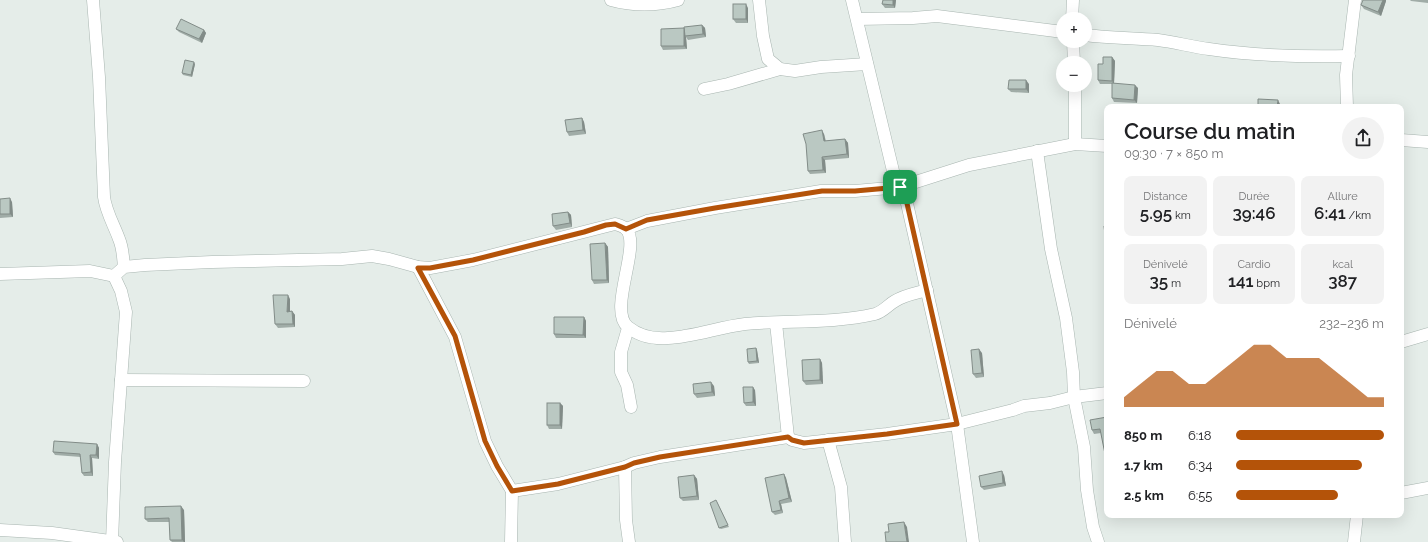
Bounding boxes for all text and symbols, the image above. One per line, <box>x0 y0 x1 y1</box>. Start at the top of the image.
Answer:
map controls <box>1056 12 1092 92</box>
button: + <box>1056 12 1092 48</box>
button: − <box>1056 56 1092 92</box>
button: share <box>1342 117 1384 159</box>
text: Course du matin <box>1124 118 1295 144</box>
text: 09:30 · 7 × 850 m <box>1124 146 1224 161</box>
pin <box>883 170 917 204</box>
icon: arrive <box>889 176 911 198</box>
text: Distance <box>1143 190 1187 203</box>
text: Durée <box>1238 190 1269 203</box>
text: Allure <box>1328 190 1358 203</box>
text: 5.95 <box>1140 203 1172 223</box>
text: 39:46 <box>1232 203 1276 223</box>
text: 6:41 <box>1314 203 1346 223</box>
text: km <box>1172 209 1191 222</box>
text: /km <box>1346 209 1371 222</box>
text: Dénivelé <box>1143 258 1188 271</box>
text: Cardio <box>1237 258 1271 271</box>
text: kcal <box>1332 258 1353 271</box>
text: 35 <box>1150 271 1168 291</box>
text: 141 <box>1228 271 1254 291</box>
text: 387 <box>1328 271 1357 291</box>
text: m <box>1168 277 1181 290</box>
text: bpm <box>1254 277 1280 290</box>
text: Dénivelé <box>1124 316 1177 331</box>
text: 232–236 m <box>1319 316 1384 331</box>
text: 850 m <box>1124 428 1162 443</box>
text: 6:18 <box>1188 428 1212 443</box>
text: 1.7 km <box>1124 458 1163 473</box>
text: 6:34 <box>1188 458 1212 473</box>
text: 2.5 km <box>1124 488 1164 503</box>
text: 6:55 <box>1188 488 1212 503</box>

